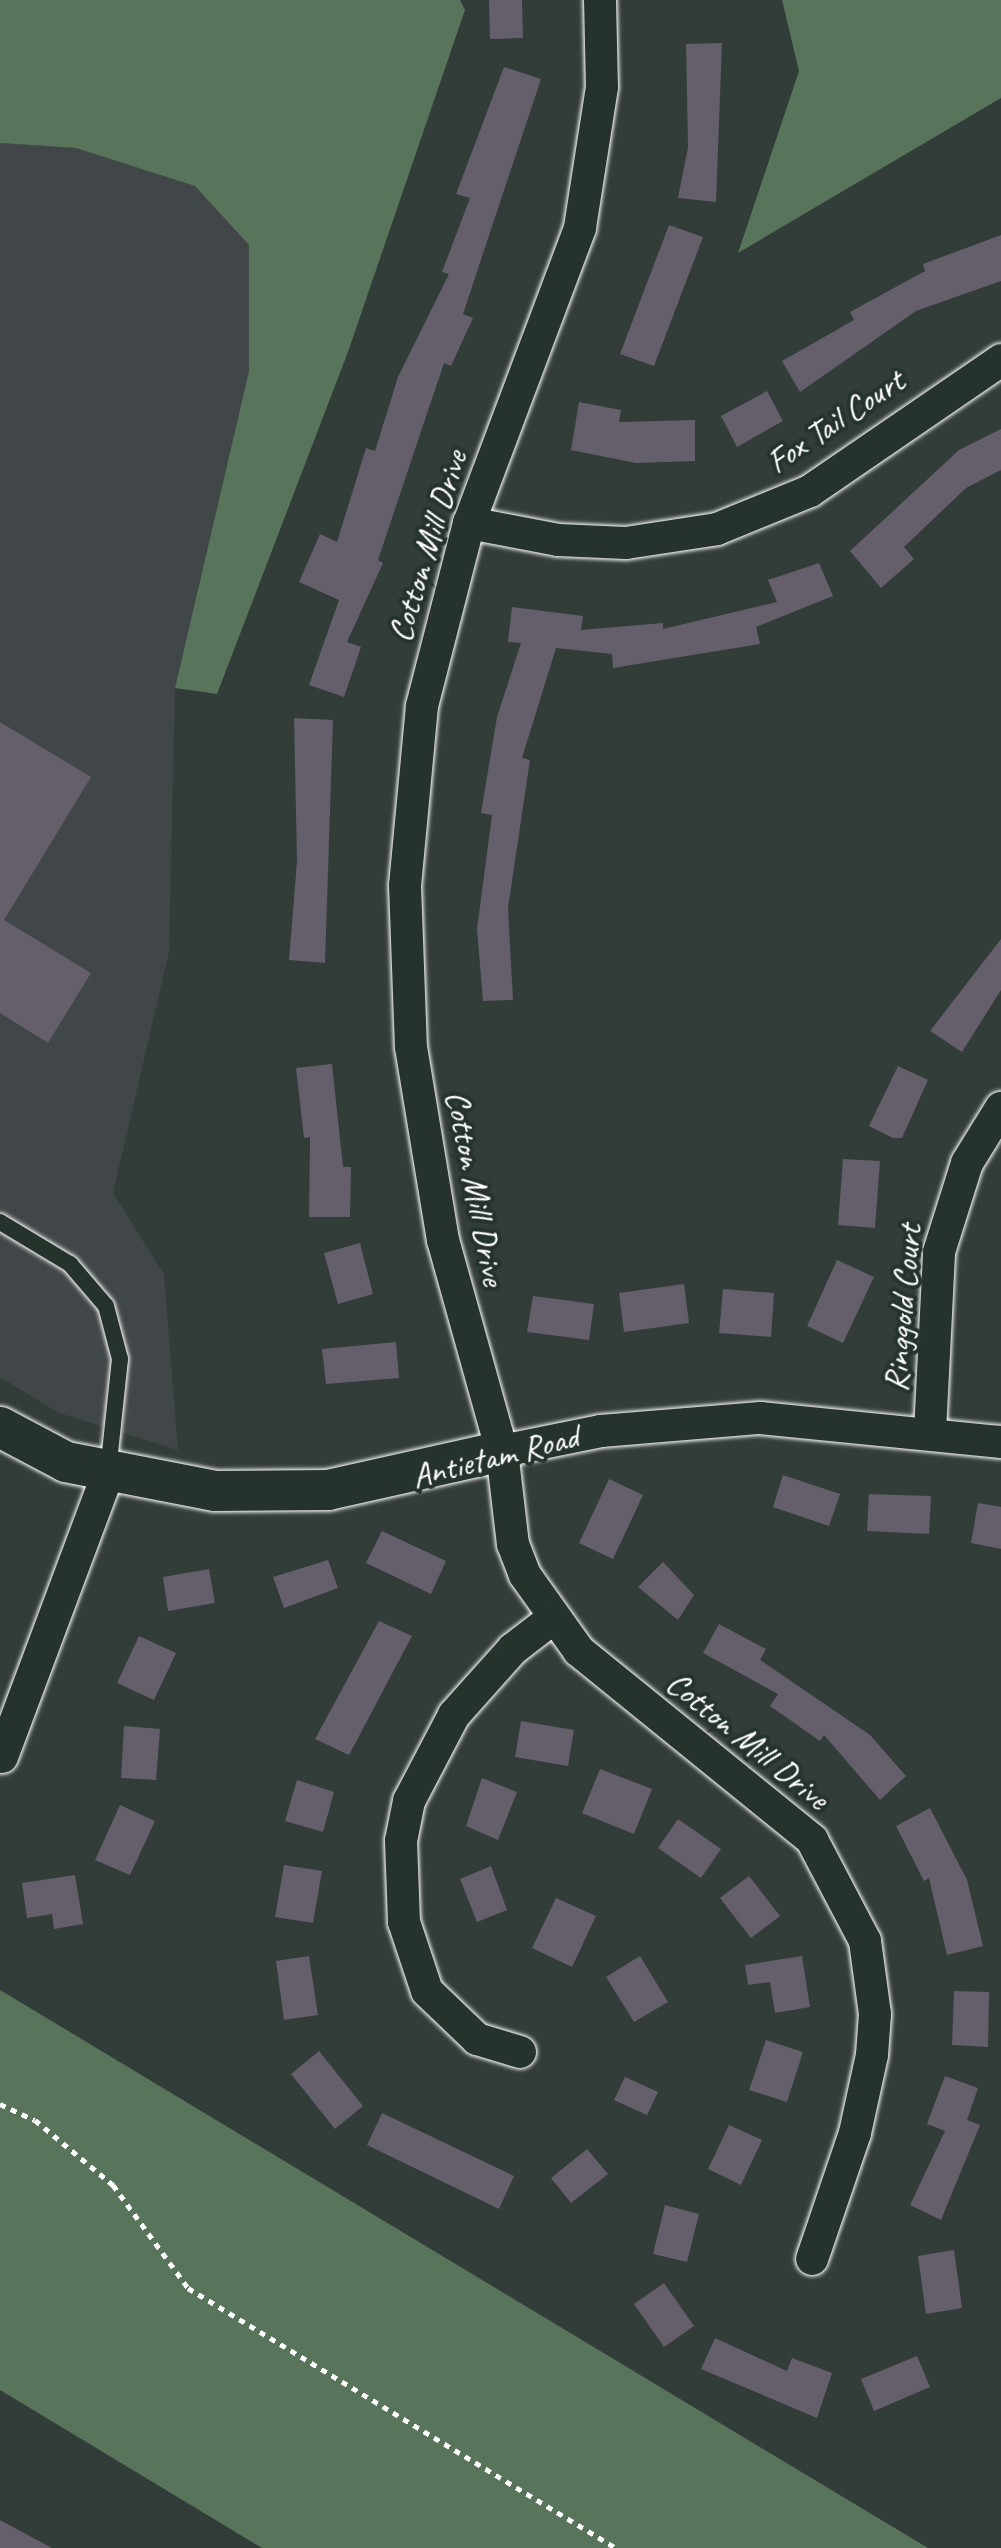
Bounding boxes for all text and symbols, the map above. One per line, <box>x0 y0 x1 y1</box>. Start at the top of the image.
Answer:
street label: Fox Tail Court <box>758 360 912 482</box>
street label: Cotton Mill Drive <box>379 445 475 647</box>
street label: Cotton Mill Drive <box>437 1087 515 1289</box>
street label: Ringgold Court <box>874 1223 930 1393</box>
street label: Antietam Road <box>408 1416 582 1496</box>
street label: Cotton Mill Drive <box>658 1662 838 1818</box>

